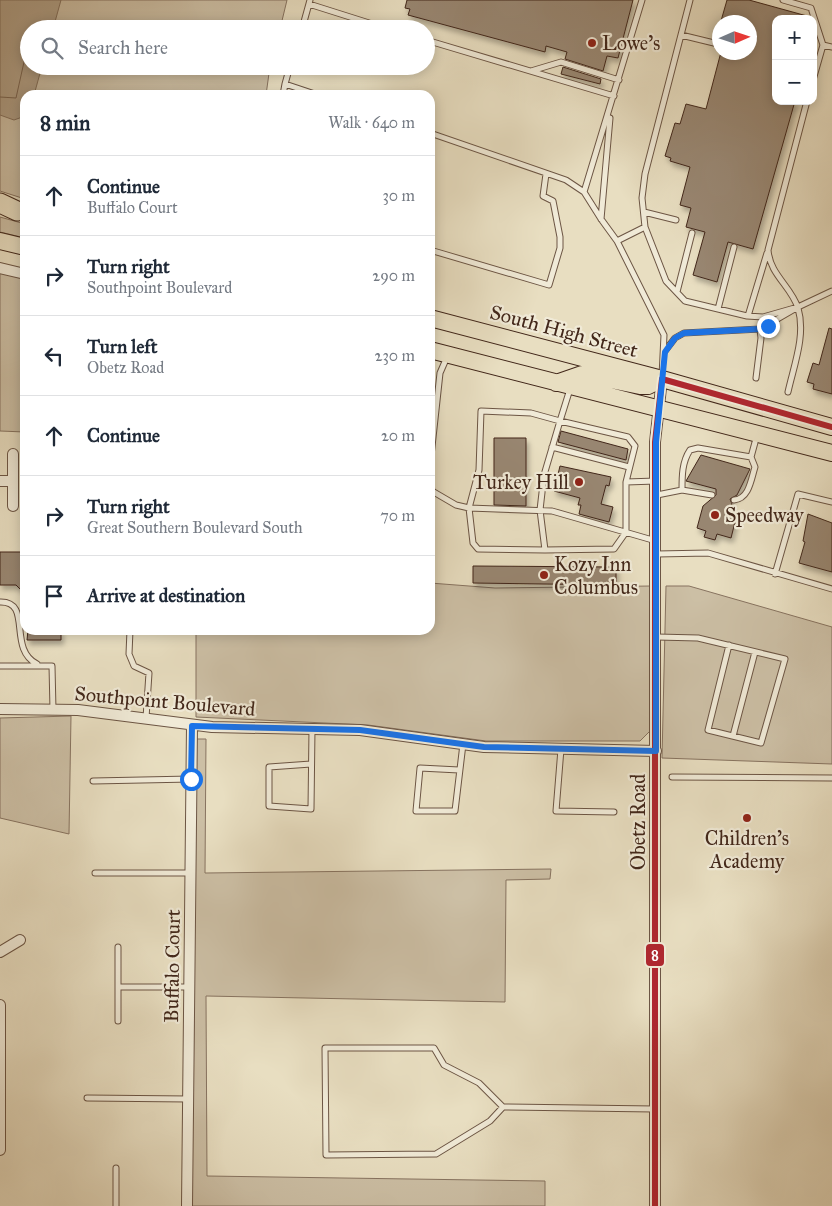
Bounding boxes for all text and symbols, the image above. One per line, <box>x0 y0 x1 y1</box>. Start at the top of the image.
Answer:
north arrow <box>712 15 757 60</box>
map controls <box>772 15 817 105</box>
button: + <box>772 15 817 60</box>
search box <box>20 20 435 75</box>
place label: Lowe's <box>602 31 660 55</box>
icon: search <box>38 34 66 62</box>
text: Search here <box>78 36 168 59</box>
marker: Lowe's <box>586 37 598 49</box>
button: − <box>772 60 817 105</box>
text: 8 min <box>40 110 90 136</box>
text: Walk · 640 m <box>328 113 415 132</box>
text: Continue <box>87 175 160 198</box>
icon: ahead <box>40 182 68 210</box>
text: 30 m <box>382 186 415 205</box>
text: Buffalo Court <box>87 198 178 217</box>
text: Turn right <box>87 255 170 278</box>
icon: right <box>40 262 68 290</box>
text: 290 m <box>372 266 415 285</box>
text: Southpoint Boulevard <box>87 278 232 297</box>
street label: South High Street <box>487 300 641 363</box>
route end <box>757 315 780 338</box>
text: Turn left <box>87 335 157 358</box>
icon: left <box>40 342 68 370</box>
text: 230 m <box>375 346 415 365</box>
text: Obetz Road <box>87 358 164 377</box>
icon: ahead <box>40 422 68 450</box>
text: Continue <box>87 424 160 447</box>
text: 20 m <box>381 426 415 445</box>
place label: Turkey Hill <box>473 470 570 494</box>
marker: Turkey Hill <box>573 476 585 488</box>
text: Turn right <box>87 495 170 518</box>
icon: right <box>40 502 68 530</box>
place label: Speedway <box>725 503 804 527</box>
text: 70 m <box>380 506 415 525</box>
marker: Speedway <box>709 509 721 521</box>
text: Great Southern Boulevard South <box>87 518 303 537</box>
place label: Kozy Inn Columbus <box>554 552 638 599</box>
marker: Kozy Inn Columbus <box>538 569 550 581</box>
icon: arrive <box>40 582 68 610</box>
text: Arrive at destination <box>87 584 245 607</box>
street label: Southpoint Boulevard <box>74 681 256 721</box>
route start <box>180 768 203 791</box>
street label: Obetz Road <box>626 774 650 870</box>
marker: Children's Academy <box>741 812 753 824</box>
place label: Children's Academy <box>705 826 789 873</box>
street label: Buffalo Court <box>159 909 185 1023</box>
line badge: 8 <box>645 943 665 967</box>
text: 8 <box>651 947 659 964</box>

